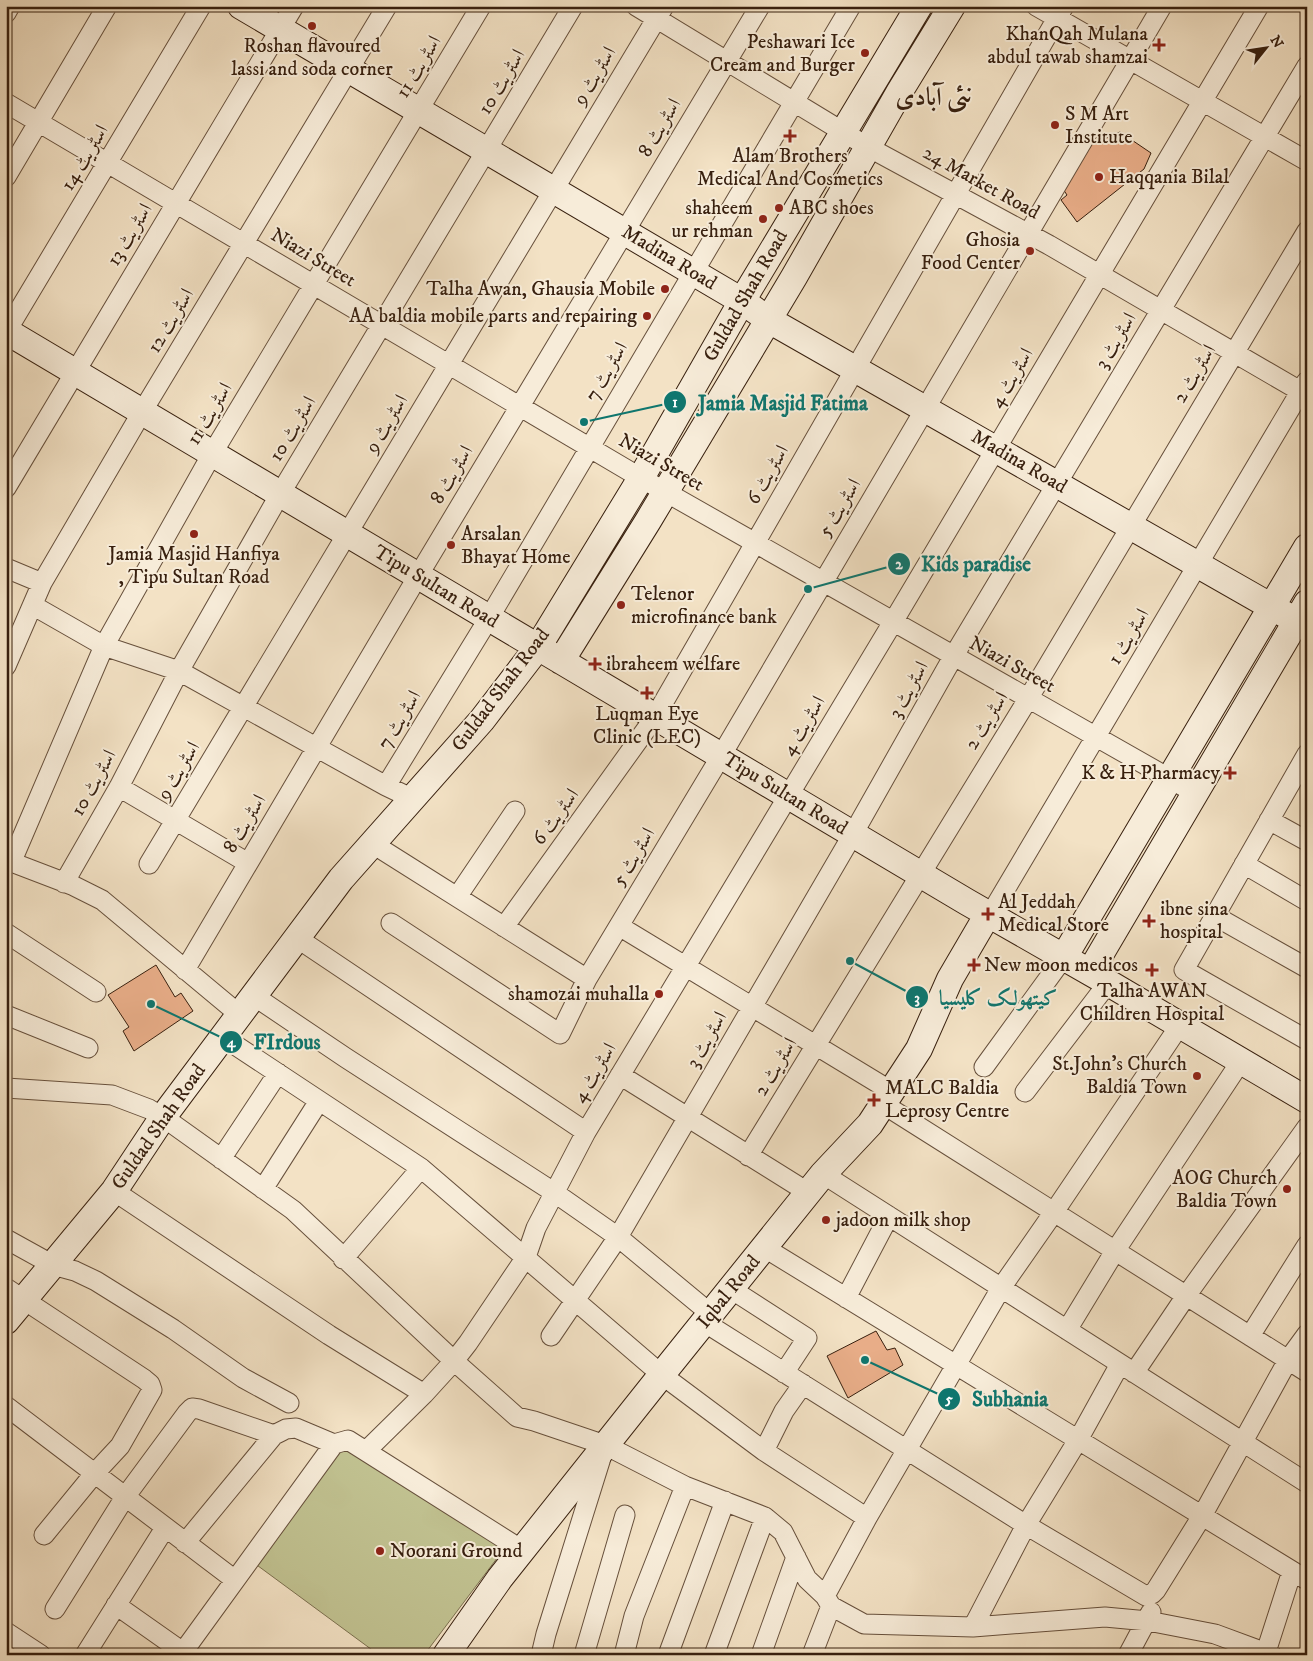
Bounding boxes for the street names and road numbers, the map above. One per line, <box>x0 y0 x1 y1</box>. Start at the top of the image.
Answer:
street label: اسٹریٹ 11 <box>391 31 447 103</box>
street label: اسٹریٹ 9 <box>567 42 622 111</box>
street label: اسٹریٹ 10 <box>473 45 531 119</box>
street label: اسٹریٹ 8 <box>633 94 687 162</box>
street label: اسٹریٹ 14 <box>56 120 114 196</box>
street label: 24 Market Road <box>918 141 1044 225</box>
street label: اسٹریٹ 13 <box>102 199 158 271</box>
street label: Madina Road <box>617 220 721 296</box>
street label: Niazi Street <box>266 223 360 293</box>
street label: Guldad Shah Road <box>698 226 794 366</box>
street label: اسٹریٹ 12 <box>142 284 200 358</box>
street label: اسٹریٹ 3 <box>1089 308 1143 374</box>
street label: اسٹریٹ 7 <box>580 338 634 406</box>
street label: اسٹریٹ 2 <box>1168 340 1222 408</box>
street label: اسٹریٹ 4 <box>984 343 1040 413</box>
street label: اسٹریٹ 11 <box>182 378 238 450</box>
street label: اسٹریٹ 9 <box>359 390 414 459</box>
street label: اسٹریٹ 10 <box>264 392 322 466</box>
street label: Madina Road <box>967 425 1071 499</box>
street label: Niazi Street <box>614 428 708 498</box>
street label: اسٹریٹ 8 <box>425 441 479 509</box>
street label: اسٹریٹ 6 <box>741 441 795 509</box>
street label: اسٹریٹ 5 <box>813 474 867 542</box>
street label: Tipu Sultan Road <box>369 540 503 634</box>
street label: اسٹریٹ 1 <box>1102 604 1156 670</box>
street label: Guldad Shah Road <box>446 623 556 757</box>
street label: Niazi Street <box>964 631 1060 699</box>
street label: اسٹریٹ 3 <box>883 657 935 723</box>
street label: اسٹریٹ 7 <box>373 686 427 754</box>
street label: اسٹریٹ 2 <box>959 687 1015 755</box>
street label: اسٹریٹ 4 <box>776 691 832 761</box>
street label: اسٹریٹ 9 <box>151 737 206 806</box>
street label: اسٹریٹ 10 <box>66 745 122 821</box>
street label: Tipu Sultan Road <box>718 747 852 841</box>
street label: اسٹریٹ 6 <box>527 784 585 850</box>
street label: اسٹریٹ 8 <box>218 790 272 858</box>
street label: اسٹریٹ 5 <box>607 823 661 891</box>
street label: اسٹریٹ 3 <box>681 1007 733 1073</box>
street label: اسٹریٹ 2 <box>749 1033 803 1101</box>
street label: اسٹریٹ 4 <box>567 1038 623 1108</box>
street label: Guldad Shah Road <box>106 1059 212 1195</box>
street label: Iqbal Road <box>692 1250 766 1334</box>

